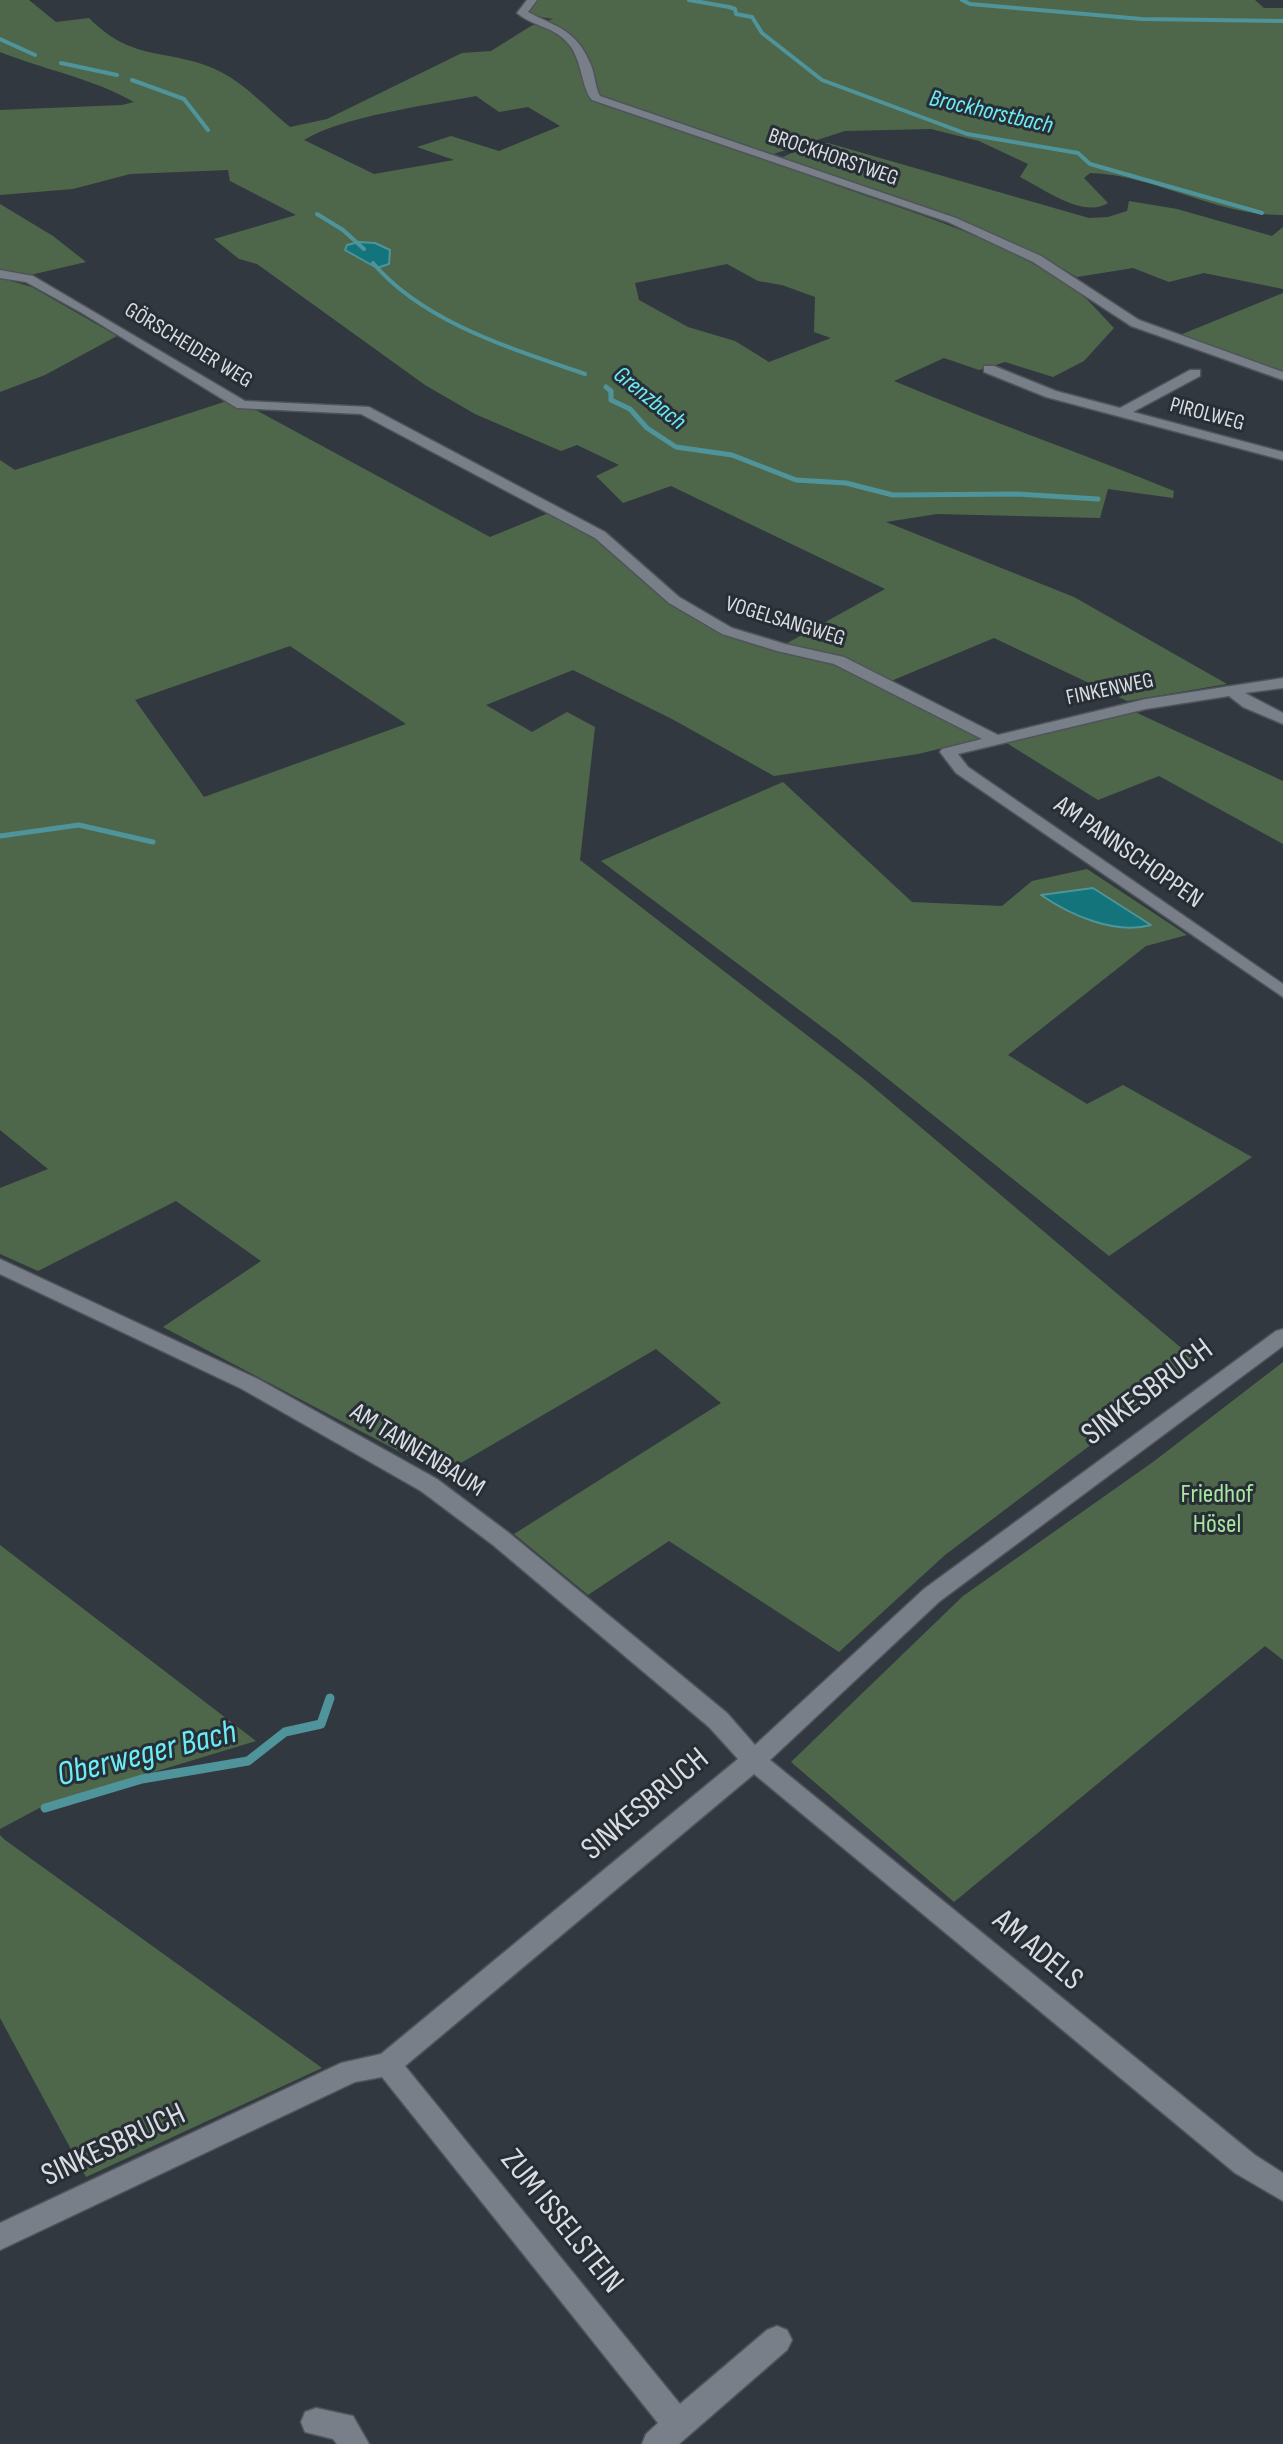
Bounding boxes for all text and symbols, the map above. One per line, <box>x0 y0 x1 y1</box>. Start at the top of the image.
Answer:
water label: Brockhorstbach <box>926 85 1056 141</box>
street label: BROCKHORSTWEG <box>764 123 902 193</box>
street label: GÖRSCHEIDER WEG <box>119 297 257 395</box>
water label: Grenzbach <box>607 361 691 437</box>
street label: PIROLWEG <box>1167 392 1247 438</box>
street label: VOGELSANGWEG <box>722 591 848 653</box>
street label: FINKENWEG <box>1064 668 1156 712</box>
street label: AM PANNSCHOPPEN <box>1048 790 1208 916</box>
street label: SINKESBRUCH <box>1075 1331 1221 1455</box>
street label: AM TANNENBAUM <box>344 1397 490 1505</box>
park label: Friedhof Hösel <box>1181 1479 1253 1540</box>
water label: Oberweger Bach <box>53 1713 241 1797</box>
street label: SINKESBRUCH <box>575 1741 717 1869</box>
street label: AM ADELS <box>984 1902 1090 2000</box>
street label: SINKESBRUCH <box>36 2096 192 2196</box>
street label: ZUM ISSELSTEIN <box>491 2142 631 2302</box>

